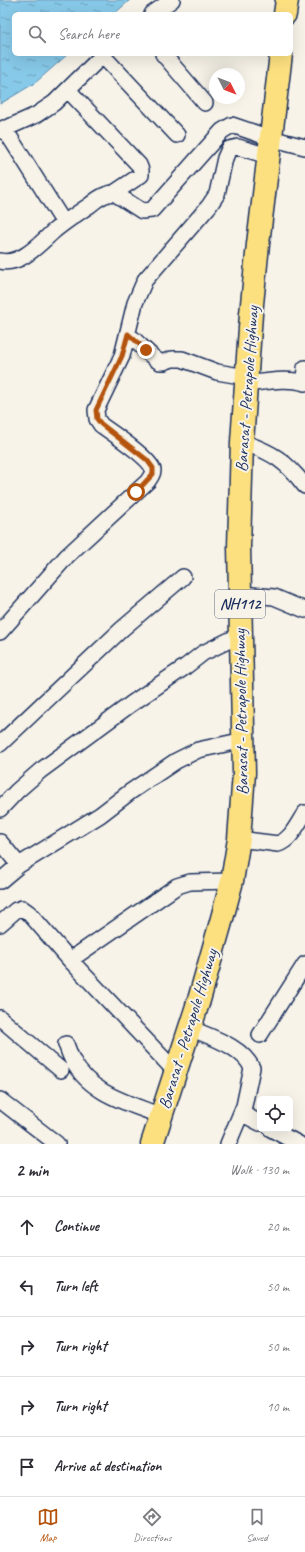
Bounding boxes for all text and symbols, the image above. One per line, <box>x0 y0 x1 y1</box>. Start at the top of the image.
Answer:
search box <box>12 12 293 56</box>
icon: search <box>26 23 48 45</box>
text: Search here <box>58 25 119 44</box>
north arrow <box>209 68 245 104</box>
street label: Barasat - Petrapole Highway <box>231 304 263 473</box>
route end <box>137 341 155 359</box>
route start <box>127 483 145 501</box>
road number: NH112 <box>215 590 265 618</box>
street label: Barasat - Petrapole Highway <box>229 628 253 795</box>
street label: Barasat - Petrapole Highway <box>154 945 223 1111</box>
map controls <box>257 1096 293 1132</box>
button: locate <box>257 1096 293 1132</box>
text: 2 min <box>16 1160 49 1181</box>
text: Walk · 130 m <box>230 1162 289 1178</box>
icon: ahead <box>16 1216 38 1238</box>
text: Continue <box>54 1217 99 1236</box>
text: 20 m <box>267 1219 289 1235</box>
icon: left <box>16 1276 38 1298</box>
text: Turn left <box>54 1277 97 1296</box>
text: 50 m <box>267 1279 289 1295</box>
icon: right <box>16 1336 38 1358</box>
text: Turn right <box>54 1337 107 1356</box>
text: 50 m <box>267 1339 289 1355</box>
icon: right <box>16 1396 38 1418</box>
text: Turn right <box>54 1397 107 1416</box>
text: 10 m <box>267 1399 289 1415</box>
icon: arrive <box>16 1456 38 1478</box>
text: Arrive at destination <box>54 1457 161 1476</box>
tab: Map <box>37 1506 59 1544</box>
tab: Directions <box>133 1506 172 1544</box>
tab: Saved <box>246 1506 268 1544</box>

